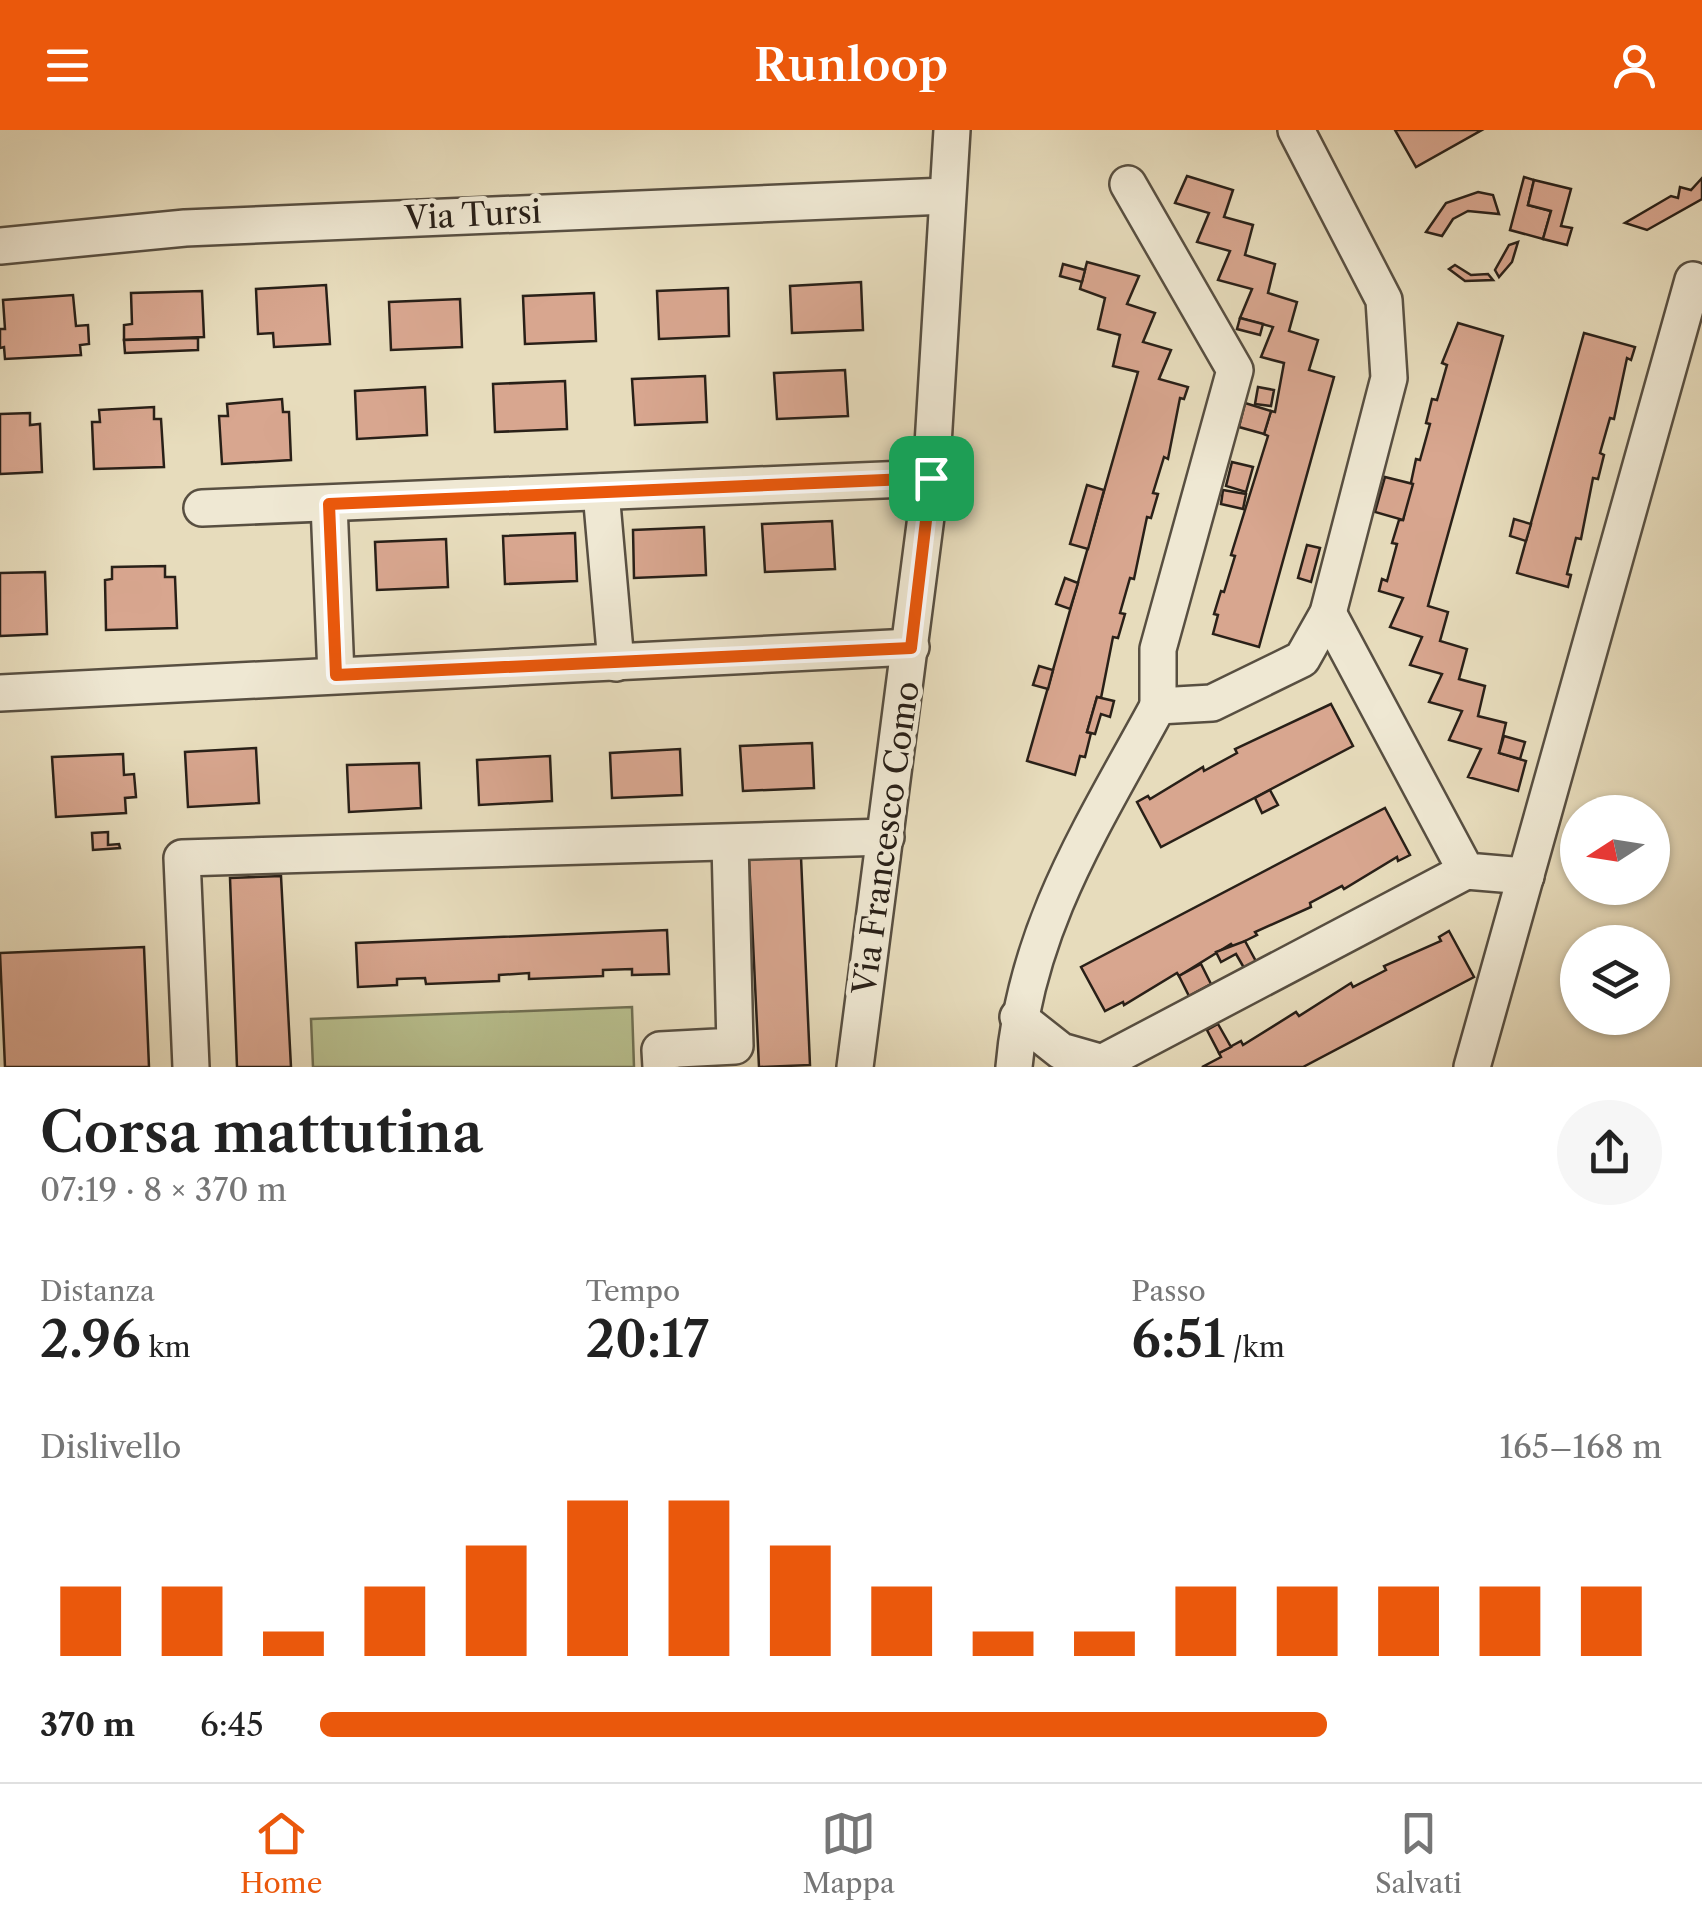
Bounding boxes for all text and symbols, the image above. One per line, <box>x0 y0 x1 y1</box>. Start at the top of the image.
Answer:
text: Runloop <box>754 37 948 93</box>
icon: menu <box>40 38 95 93</box>
icon: person <box>1607 38 1662 93</box>
street label: Via Tursi <box>403 191 543 238</box>
pin <box>889 436 974 521</box>
icon: arrive <box>904 451 959 506</box>
street label: Via Francesco Como <box>844 679 927 998</box>
north arrow <box>1560 795 1670 905</box>
map controls <box>1560 795 1670 1035</box>
button: layers <box>1560 925 1670 1035</box>
text: Corsa mattutina <box>40 1099 483 1166</box>
button: share <box>1557 1100 1662 1205</box>
text: 07:19 · 8 × 370 m <box>40 1170 287 1209</box>
text: Distanza <box>40 1274 155 1308</box>
text: Tempo <box>586 1274 680 1308</box>
text: Passo <box>1131 1274 1206 1308</box>
text: 2.96 <box>40 1308 141 1370</box>
text: 20:17 <box>586 1308 709 1370</box>
text: 6:51 <box>1131 1308 1225 1370</box>
text: km <box>141 1330 191 1364</box>
text: /km <box>1225 1330 1285 1364</box>
text: Dislivello <box>40 1427 182 1466</box>
text: 165–168 m <box>1500 1427 1662 1466</box>
text: 370 m <box>40 1705 135 1744</box>
text: 6:45 <box>200 1705 264 1744</box>
tab: Home <box>240 1806 322 1900</box>
tab: Mappa <box>803 1806 895 1900</box>
tab: Salvati <box>1375 1806 1462 1900</box>

